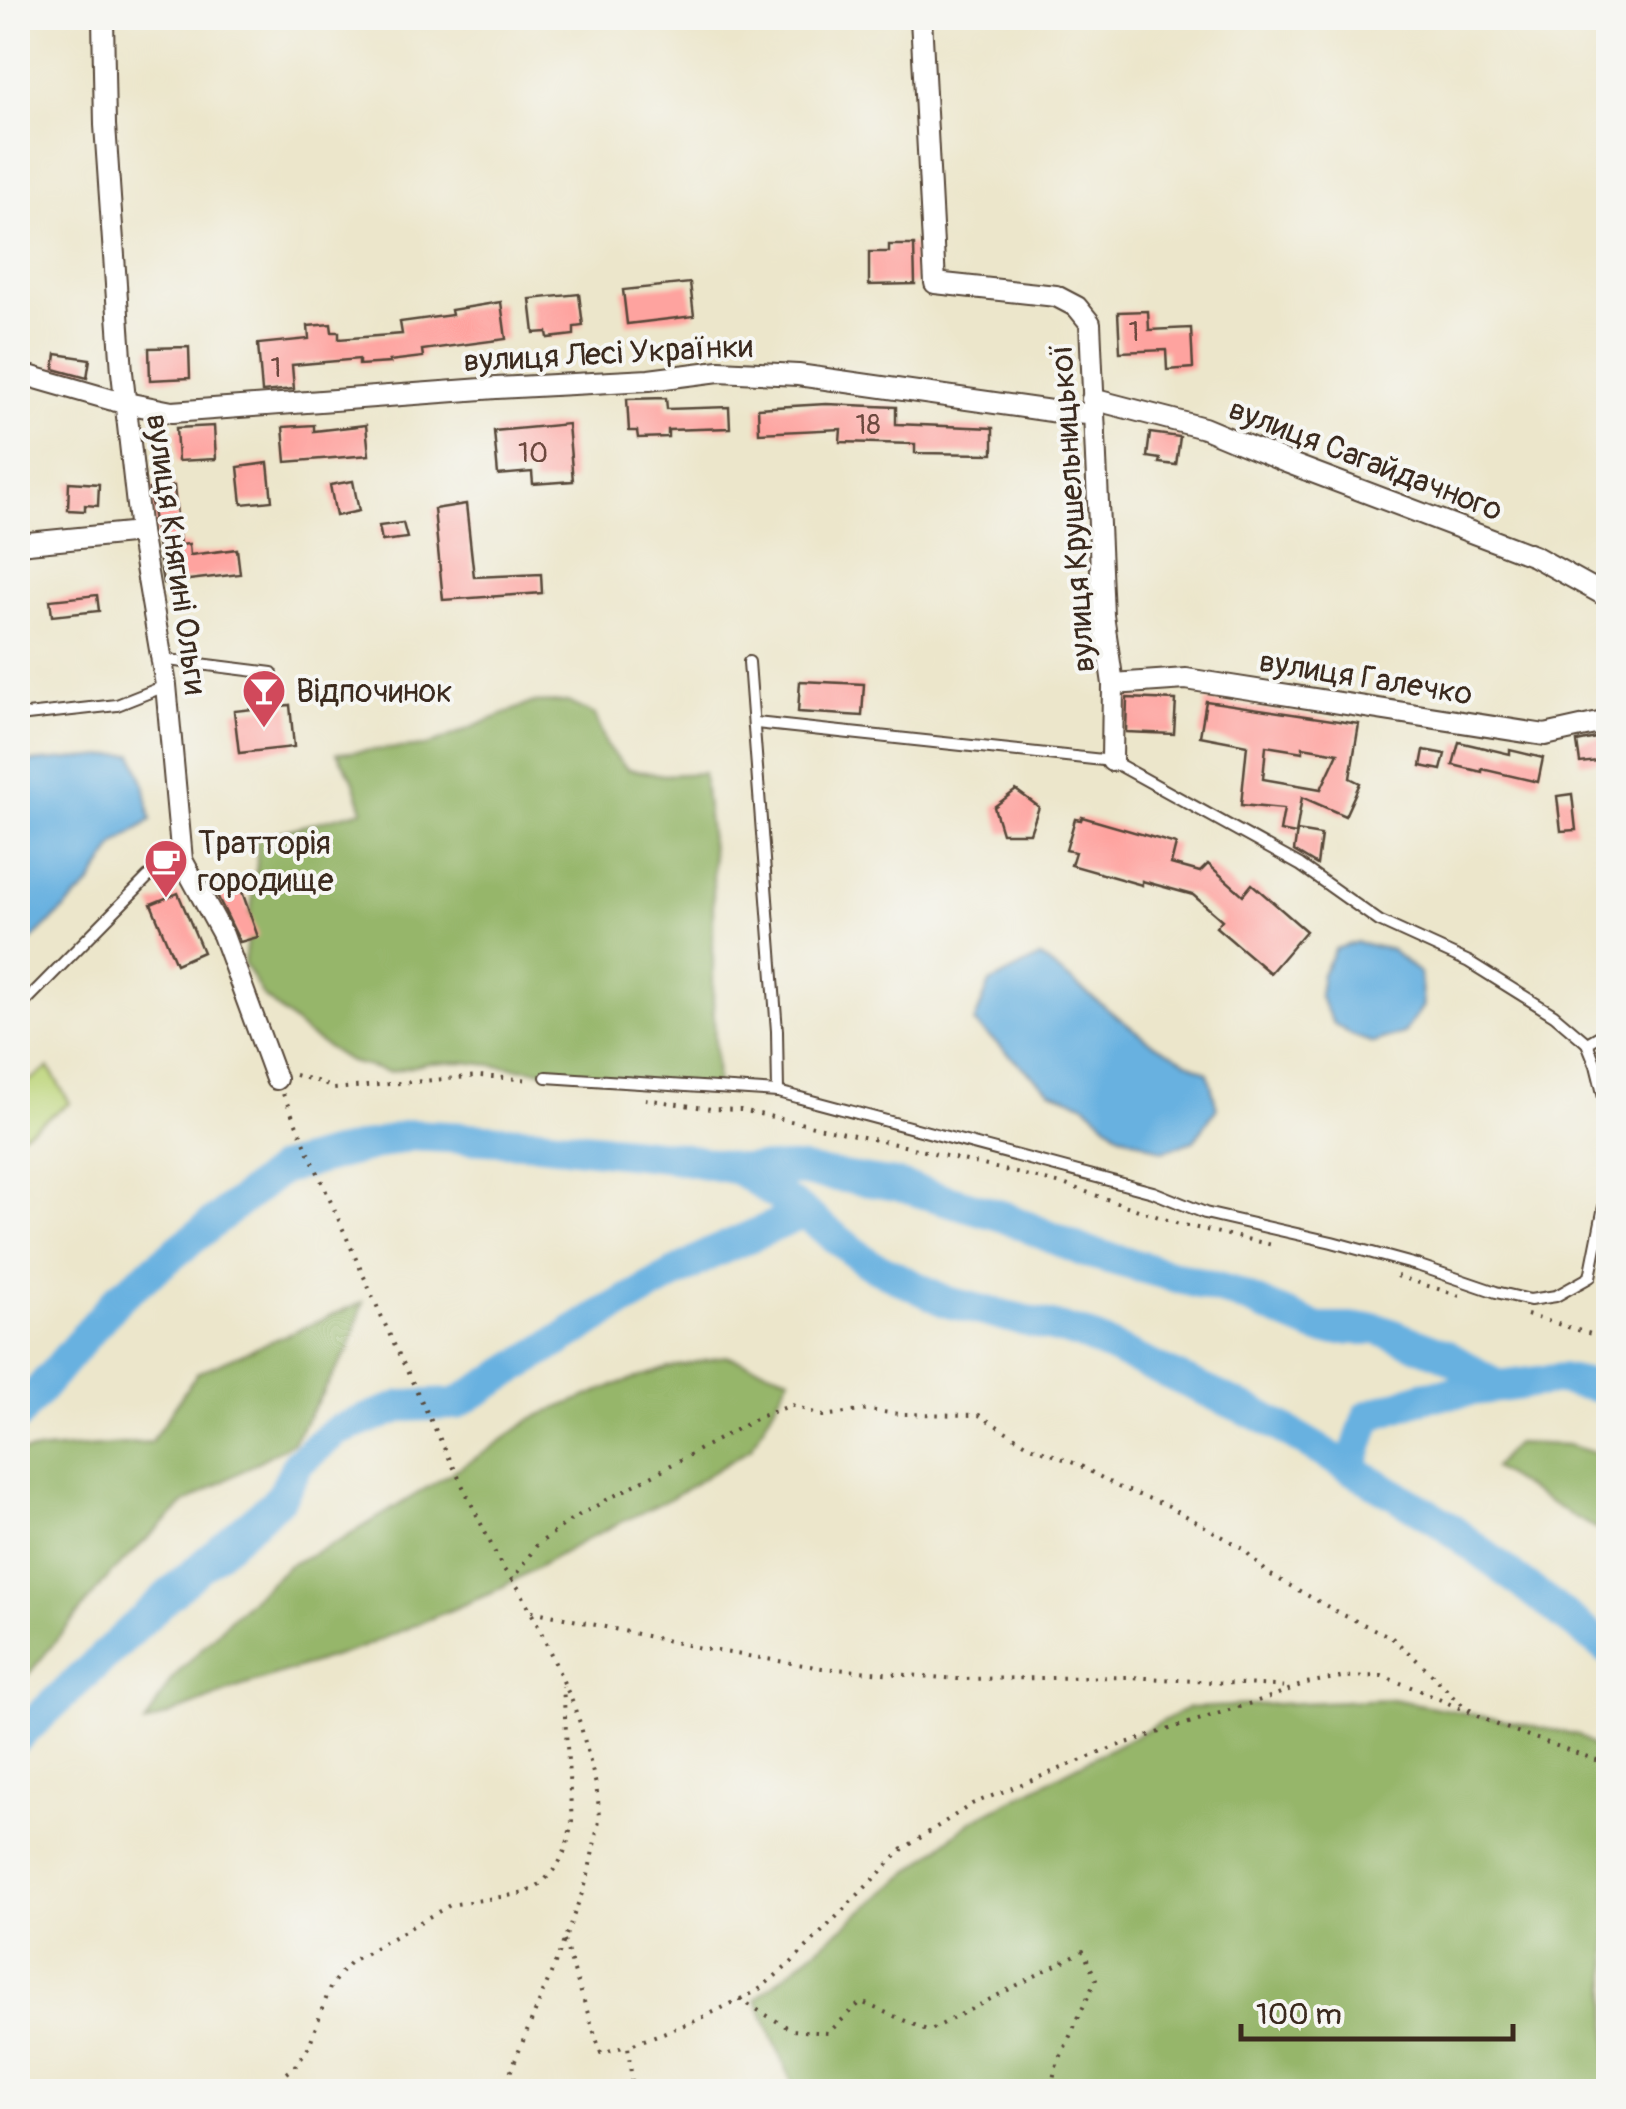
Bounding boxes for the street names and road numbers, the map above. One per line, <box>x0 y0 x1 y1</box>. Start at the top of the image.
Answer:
street label: вулиця Лесі Українки <box>462 326 754 382</box>
street label: вулиця Крушельницької <box>1042 342 1104 674</box>
street label: вулиця Сагайдачного <box>1223 389 1508 531</box>
street label: вулиця Княгині Ольги <box>137 411 215 697</box>
street label: вулиця Галечко <box>1256 641 1475 715</box>

